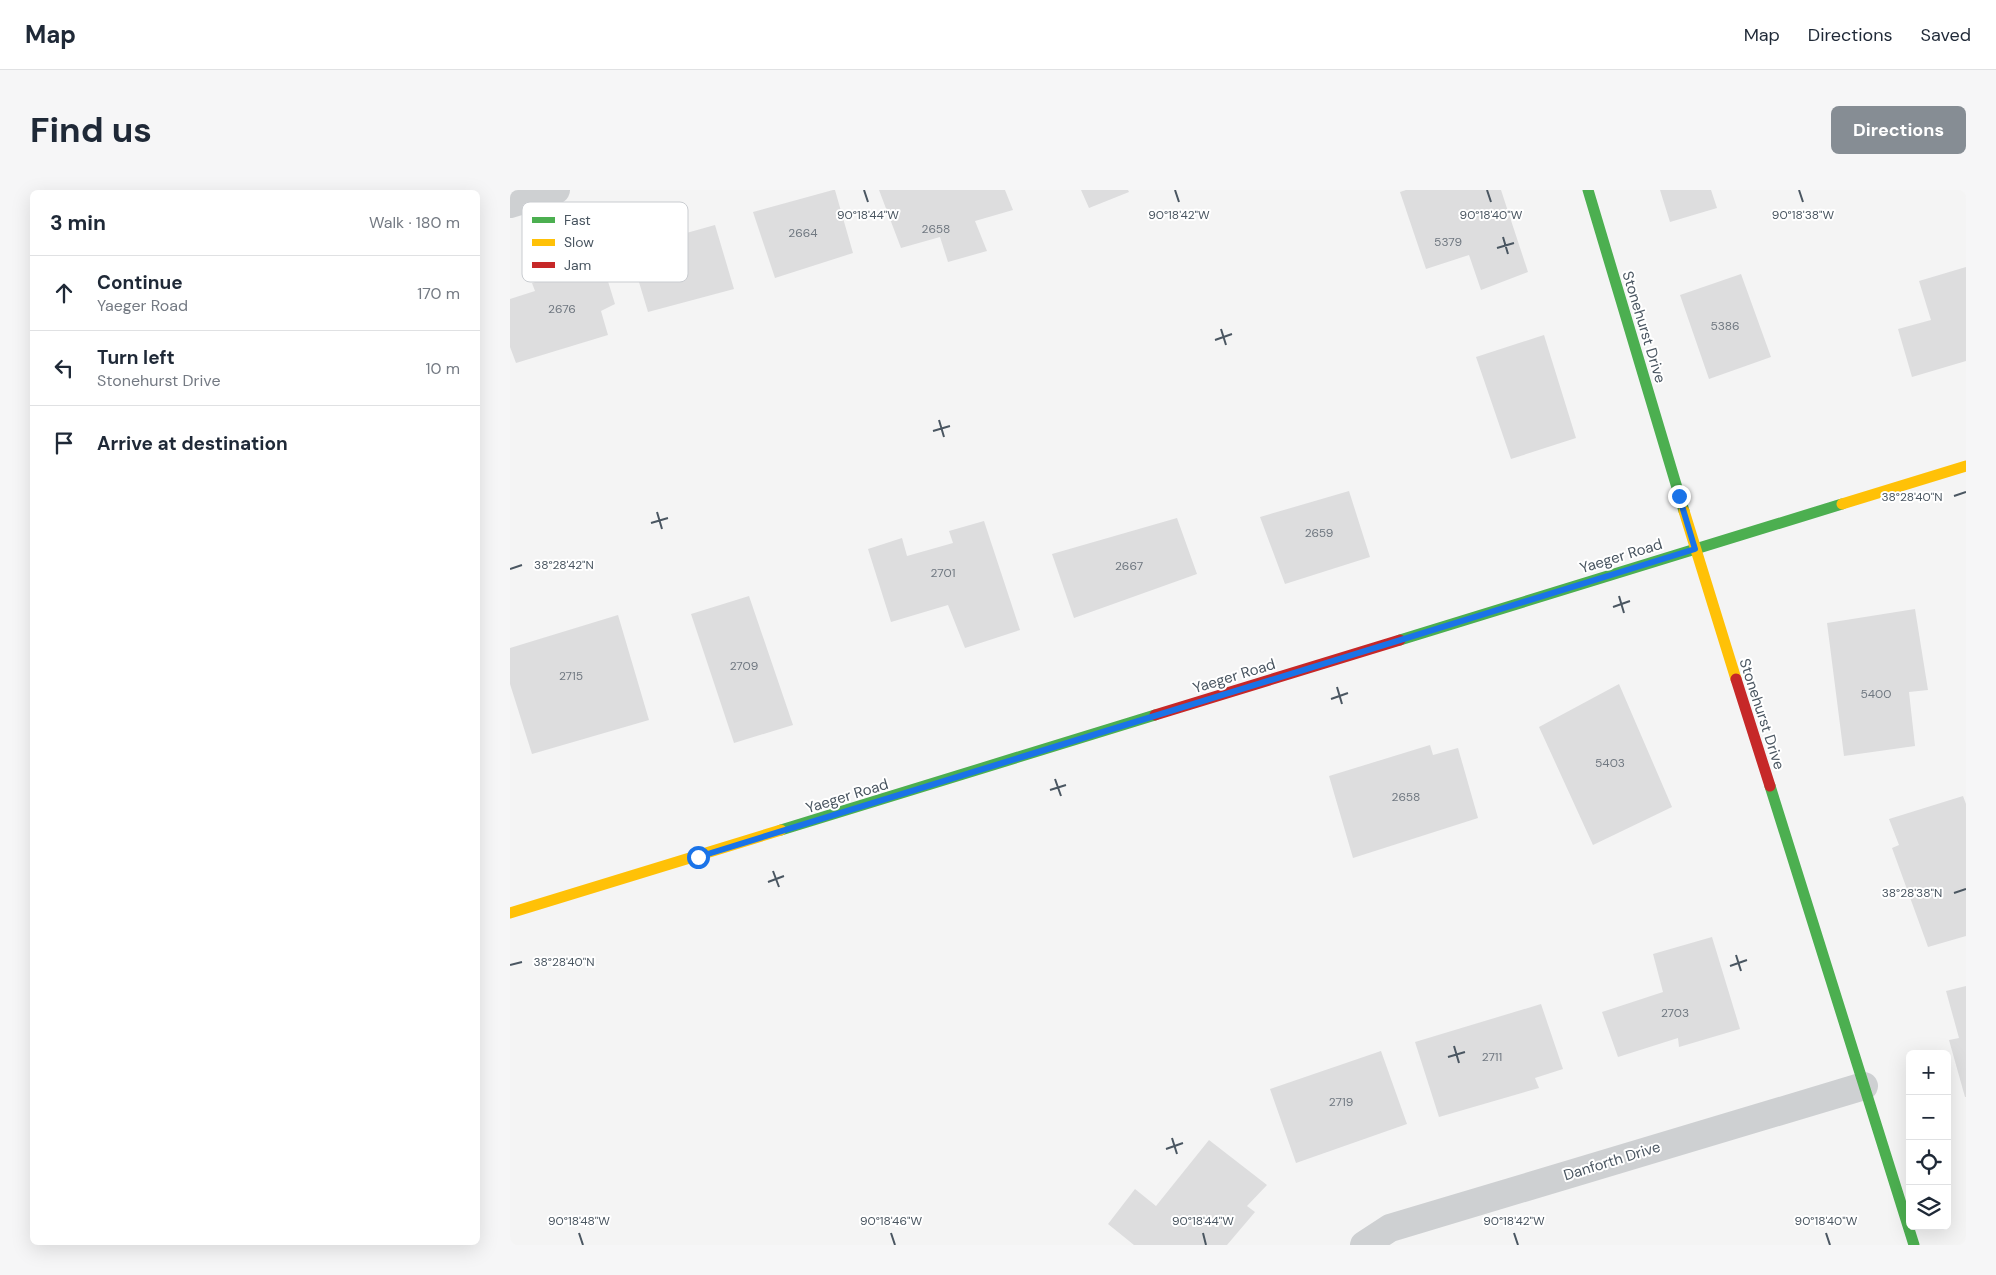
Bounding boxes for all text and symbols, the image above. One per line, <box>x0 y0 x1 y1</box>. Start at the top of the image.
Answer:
text: Map <box>25 19 76 50</box>
text: Map <box>1744 23 1780 47</box>
text: Directions <box>1808 23 1893 47</box>
text: Saved <box>1921 23 1971 47</box>
button: Directions <box>1831 106 1966 154</box>
text: Find us <box>30 107 152 153</box>
legend <box>522 202 688 282</box>
text: 90°18'44"W <box>837 207 899 223</box>
text: 90°18'42"W <box>1148 207 1210 223</box>
text: 90°18'40"W <box>1460 207 1523 223</box>
text: 90°18'38"W <box>1772 207 1835 223</box>
text: 3 min <box>50 209 106 237</box>
text: Fast <box>564 211 591 229</box>
text: Walk · 180 m <box>369 212 460 233</box>
house number: 2658 <box>922 221 950 237</box>
house number: 2664 <box>788 225 818 241</box>
text: Slow <box>564 233 594 251</box>
house number: 5379 <box>1434 234 1462 250</box>
text: Jam <box>564 256 591 274</box>
street label: Stonehurst Drive <box>1618 269 1670 385</box>
text: Continue <box>97 270 183 295</box>
icon: ahead <box>50 279 78 307</box>
text: 170 m <box>417 283 460 304</box>
text: Yaeger Road <box>97 295 188 316</box>
house number: 2676 <box>548 301 576 317</box>
house number: 5386 <box>1710 318 1740 334</box>
text: Turn left <box>97 345 175 370</box>
icon: left <box>50 354 78 382</box>
text: 10 m <box>426 358 460 379</box>
text: Stonehurst Drive <box>97 370 220 391</box>
icon: arrive <box>50 429 78 457</box>
text: Arrive at destination <box>97 431 288 456</box>
route end <box>1668 485 1691 508</box>
text: 38°28'40"N <box>1881 489 1943 505</box>
house number: 2659 <box>1305 525 1333 541</box>
street label: Yaeger Road <box>1577 534 1665 578</box>
text: 38°28'42"N <box>534 557 594 573</box>
house number: 2667 <box>1115 558 1143 574</box>
house number: 2701 <box>931 565 955 581</box>
street label: Yaeger Road <box>1190 654 1278 698</box>
street label: Stonehurst Drive <box>1735 656 1789 772</box>
house number: 2709 <box>730 658 758 674</box>
house number: 2715 <box>559 668 583 684</box>
house number: 5400 <box>1860 686 1892 702</box>
house number: 5403 <box>1595 755 1625 771</box>
street label: Yaeger Road <box>803 774 891 818</box>
house number: 2658 <box>1392 789 1420 805</box>
route start <box>687 846 710 869</box>
text: 38°28'38"N <box>1882 885 1942 901</box>
text: 38°28'40"N <box>533 954 595 970</box>
house number: 2703 <box>1661 1005 1689 1021</box>
house number: 2711 <box>1482 1049 1502 1065</box>
map controls <box>1906 1050 1951 1230</box>
button: + <box>1906 1050 1951 1095</box>
house number: 2719 <box>1329 1094 1353 1110</box>
button: − <box>1906 1095 1951 1140</box>
street label: Danforth Drive <box>1561 1137 1663 1185</box>
button: locate <box>1906 1140 1951 1185</box>
button: layers <box>1906 1185 1951 1230</box>
text: 90°18'48"W <box>548 1213 610 1229</box>
text: 90°18'46"W <box>860 1213 922 1229</box>
text: 90°18'44"W <box>1172 1213 1234 1229</box>
text: 90°18'42"W <box>1483 1213 1545 1229</box>
text: 90°18'40"W <box>1795 1213 1858 1229</box>

